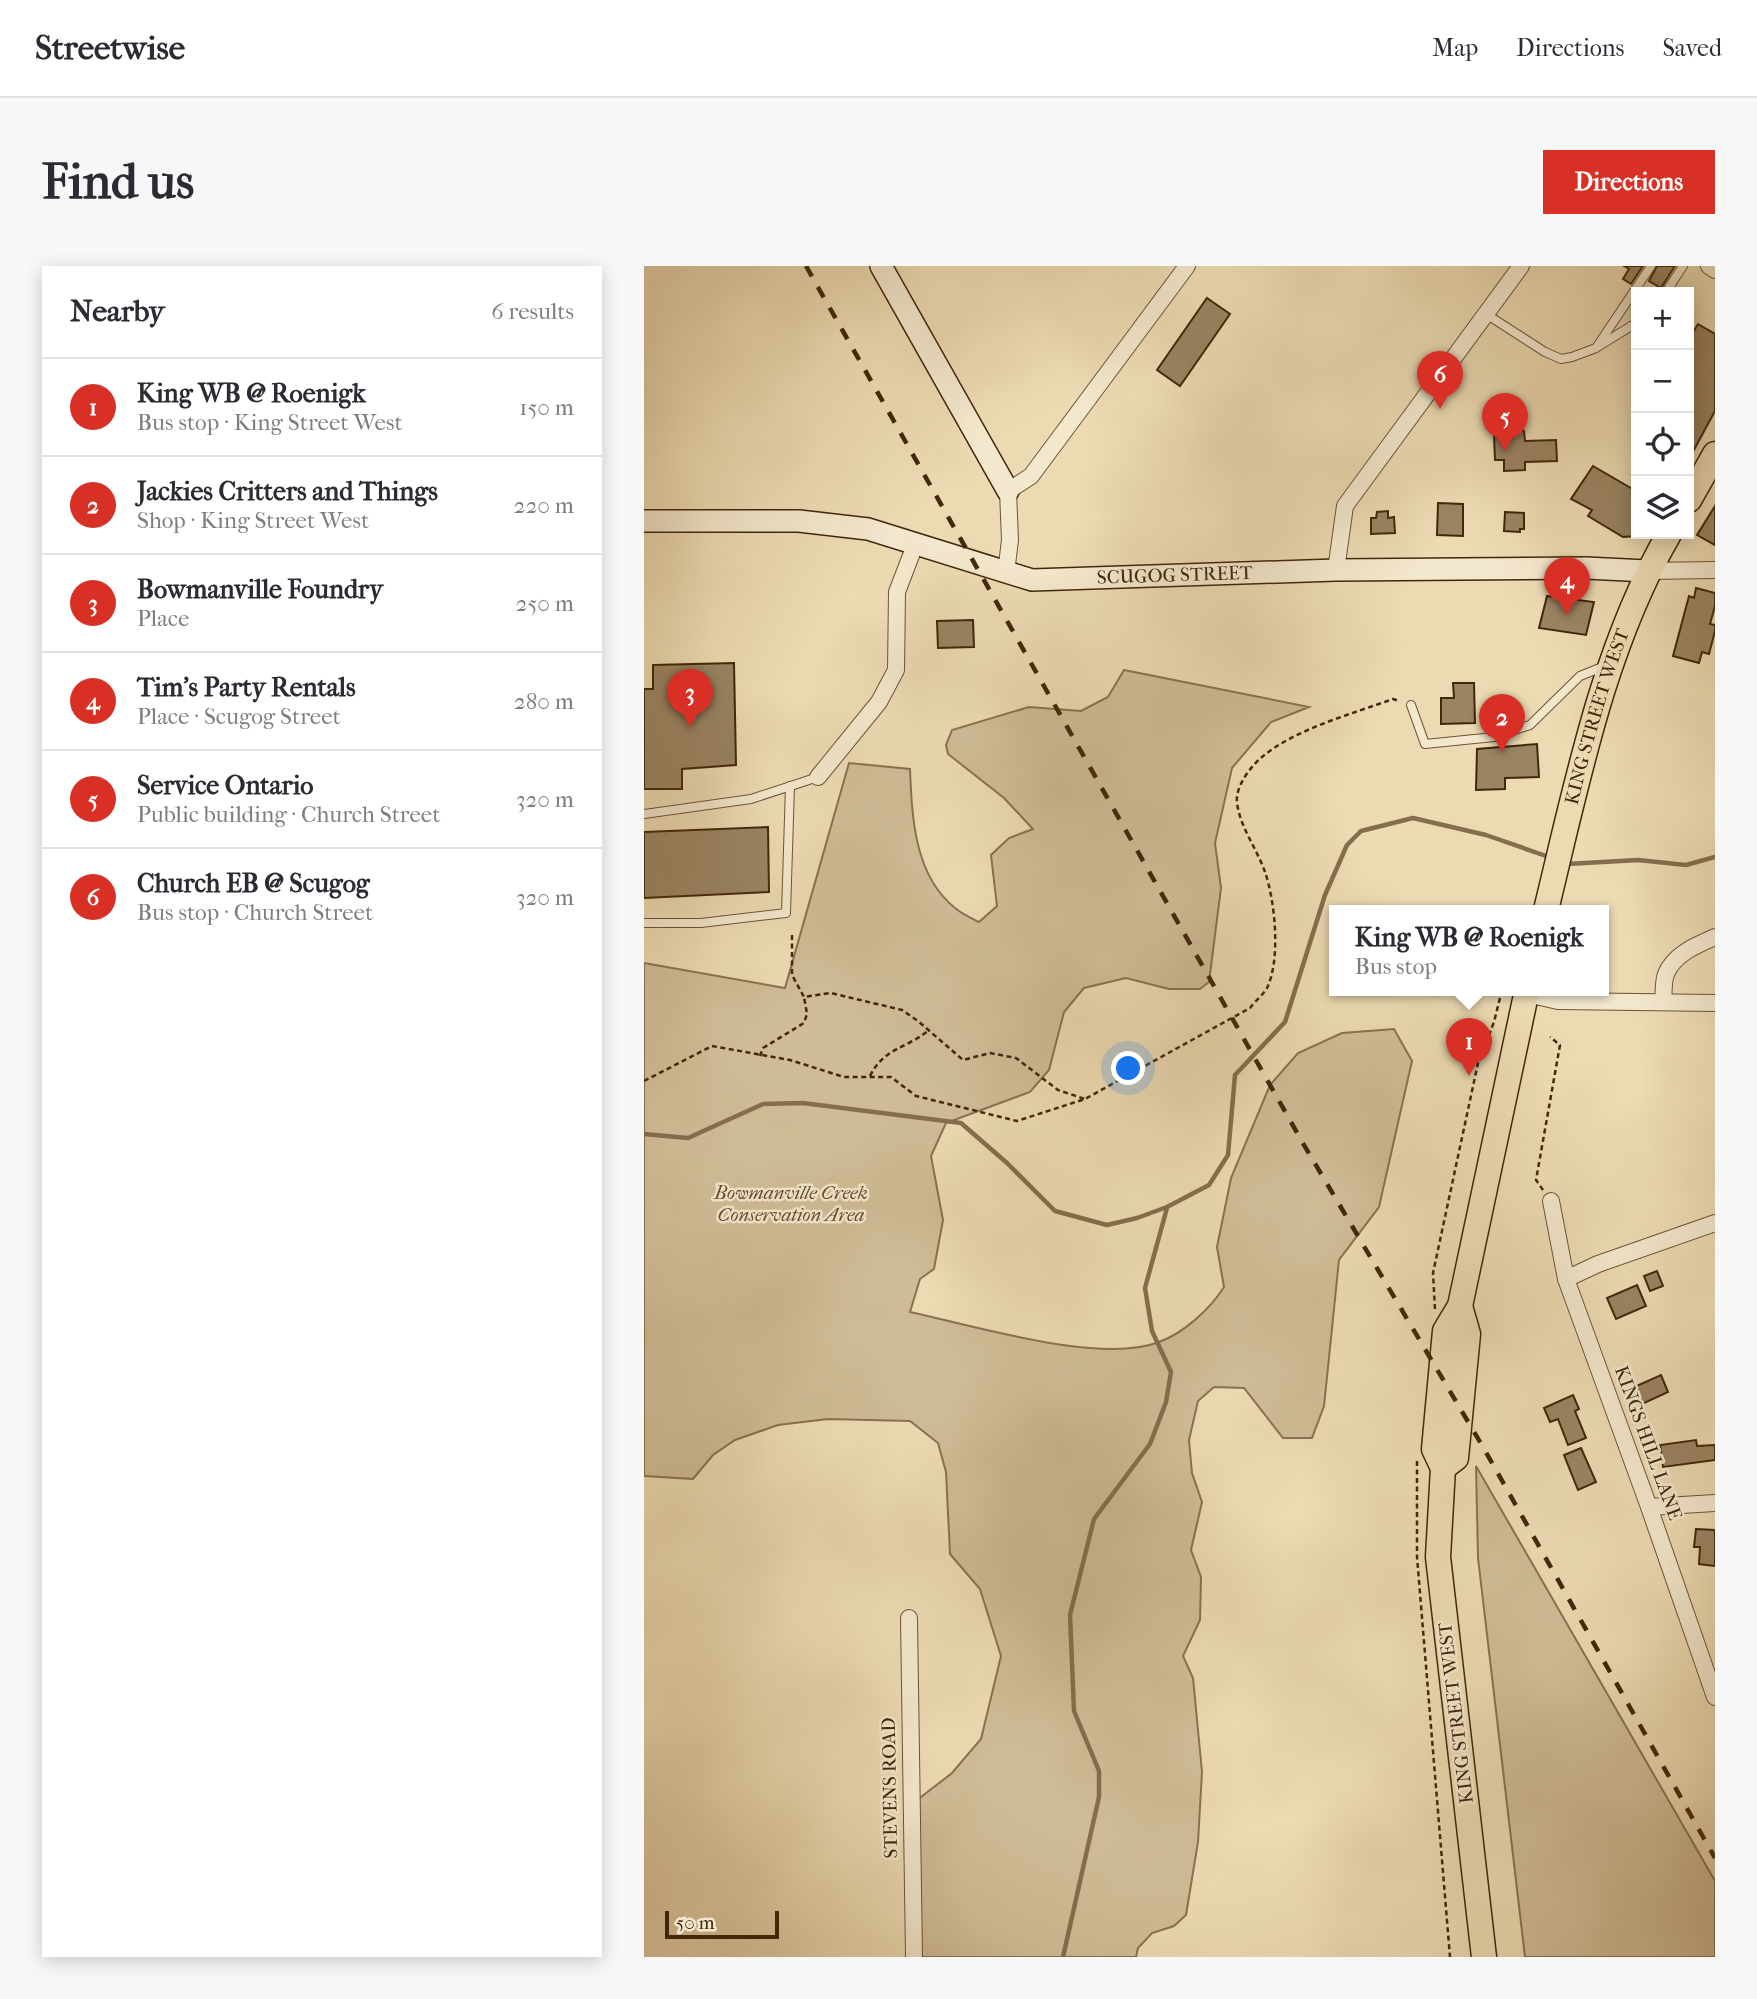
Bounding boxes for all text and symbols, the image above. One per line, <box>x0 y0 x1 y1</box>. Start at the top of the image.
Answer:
text: Streetwise <box>35 29 185 68</box>
text: Map <box>1432 34 1478 62</box>
text: Directions <box>1516 34 1624 62</box>
text: Saved <box>1662 34 1722 62</box>
button: Directions <box>1543 150 1715 214</box>
text: Find us <box>42 153 194 211</box>
map controls <box>1631 287 1694 539</box>
button: + <box>1631 287 1694 350</box>
text: Nearby <box>70 294 165 329</box>
text: 6 results <box>491 298 574 325</box>
button: − <box>1631 350 1694 413</box>
pin: 6 <box>1417 351 1463 409</box>
text: King WB @ Roenigk <box>137 378 366 409</box>
pin: 5 <box>1482 393 1528 451</box>
text: 1 <box>89 394 97 421</box>
text: 150 m <box>519 394 574 421</box>
text: Bus stop · King Street West <box>137 409 403 436</box>
button: locate <box>1631 413 1694 476</box>
text: Jackies Critters and Things <box>137 476 438 507</box>
button: layers <box>1631 476 1694 539</box>
text: 2 <box>87 492 99 519</box>
text: 220 m <box>514 492 574 519</box>
text: Shop · King Street West <box>137 507 369 534</box>
pin: 4 <box>1544 557 1590 615</box>
street label: SCUGOG STREET <box>1097 562 1253 589</box>
text: Bowmanville Foundry <box>137 574 383 605</box>
text: 3 <box>88 590 98 617</box>
text: 250 m <box>516 590 574 617</box>
text: Place <box>137 605 189 632</box>
street label: KING STREET WEST <box>1561 625 1634 807</box>
pin: 3 <box>667 669 713 727</box>
text: Tim's Party Rentals <box>137 672 356 703</box>
text: 4 <box>86 688 100 715</box>
text: 280 m <box>514 688 574 715</box>
pin: 2 <box>1479 694 1525 752</box>
text: Place · Scugog Street <box>137 703 341 730</box>
text: Service Ontario <box>137 770 313 801</box>
text: 5 <box>88 786 98 813</box>
text: 320 m <box>516 786 574 813</box>
text: Public building · Church Street <box>137 801 440 828</box>
text: Church EB @ Scugog <box>137 868 370 899</box>
text: 6 <box>87 884 99 911</box>
text: 320 m <box>516 884 574 911</box>
text: Bus stop · Church Street <box>137 899 373 926</box>
popup <box>1329 905 1609 996</box>
text: King WB @ Roenigk <box>1355 922 1583 953</box>
text: Bus stop <box>1355 953 1437 980</box>
pin: 1 <box>1446 1018 1492 1076</box>
your location <box>1111 1051 1145 1085</box>
park label: Bowmanville Creek Conservation Area <box>713 1182 868 1226</box>
street label: KINGS HILL LANE <box>1610 1363 1686 1523</box>
street label: KING STREET WEST <box>1434 1621 1478 1805</box>
street label: STEVENS ROAD <box>878 1717 902 1859</box>
scale bar <box>665 1908 779 1940</box>
text: 50 m <box>676 1912 715 1934</box>

